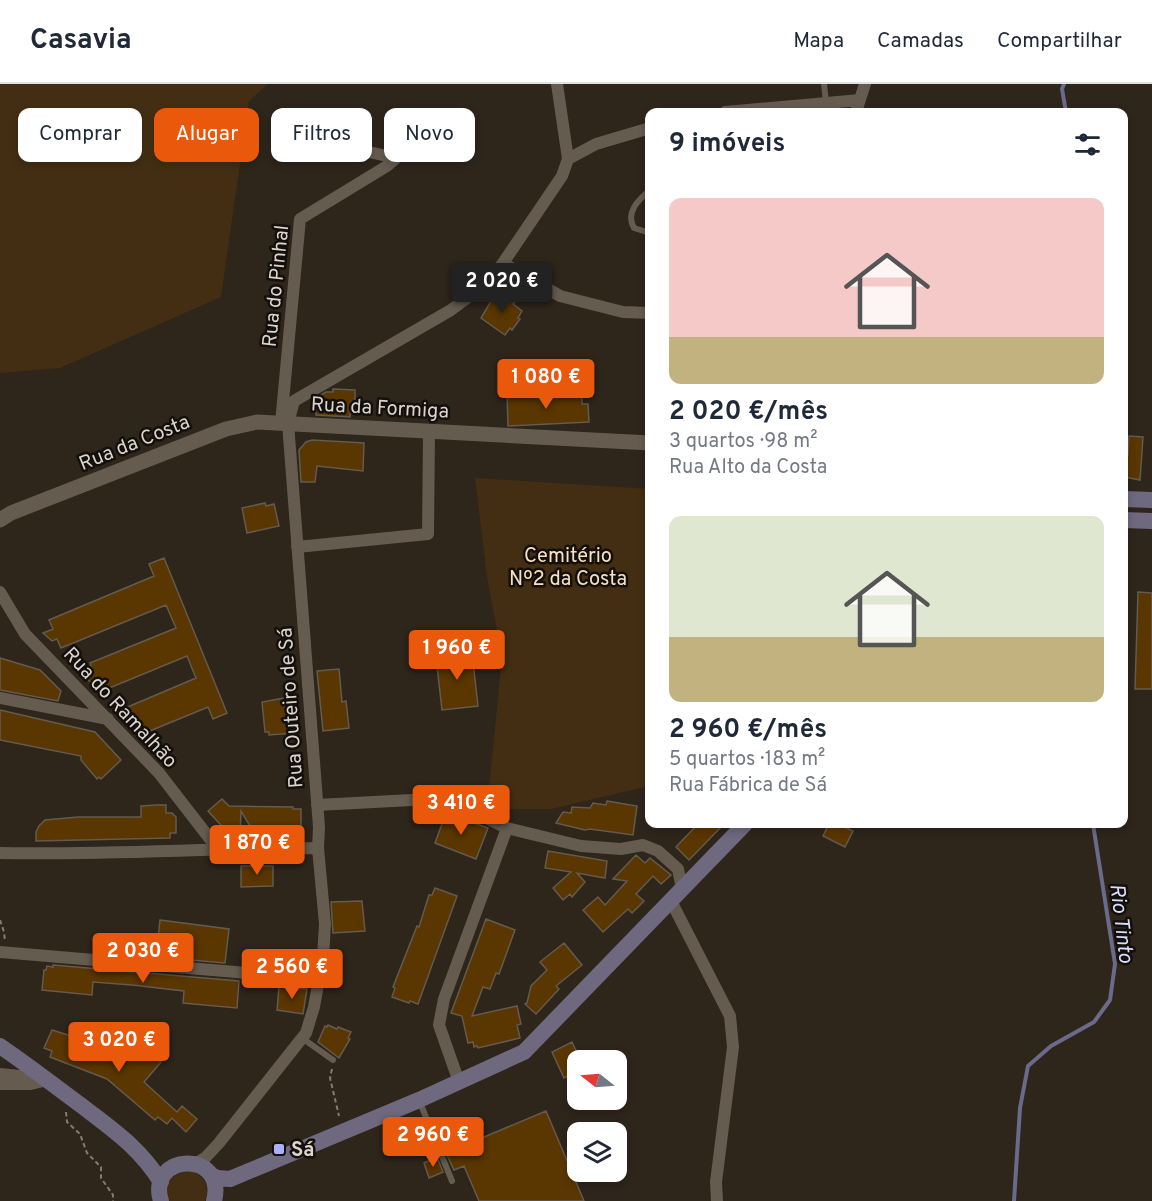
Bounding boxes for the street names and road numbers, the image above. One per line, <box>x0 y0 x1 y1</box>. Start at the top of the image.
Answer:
street label: Rua do Pinhal <box>258 224 296 349</box>
street label: Rua da Formiga <box>310 392 450 426</box>
street label: Rua da Costa <box>76 410 194 478</box>
street label: Rua Outeiro de Sá <box>273 627 311 789</box>
street label: Rua do Ramalhão <box>57 642 182 774</box>

